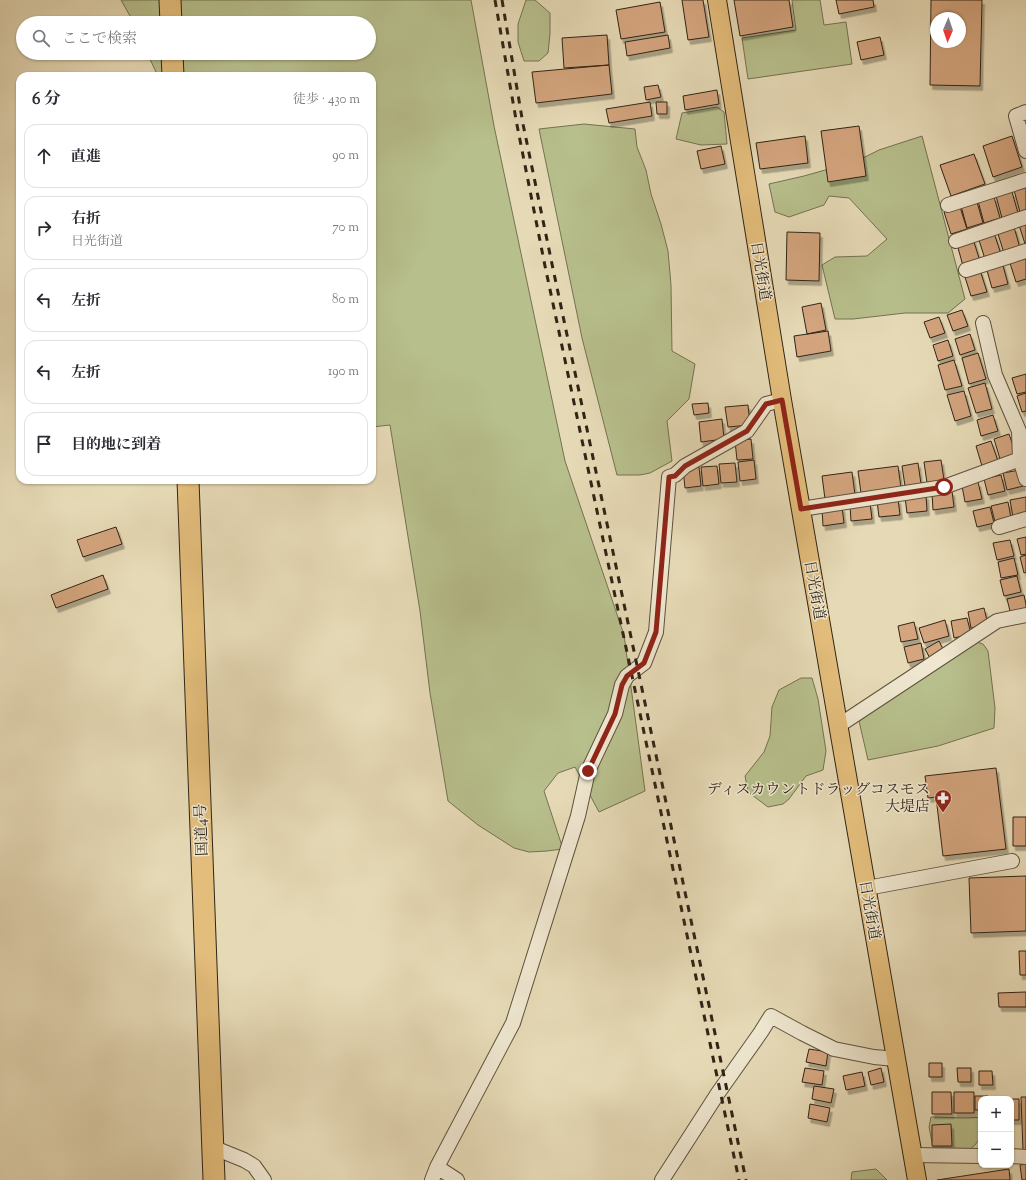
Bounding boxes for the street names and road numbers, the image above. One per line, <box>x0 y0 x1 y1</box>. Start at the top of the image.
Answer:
street label: 日光街道 <box>744 240 775 303</box>
street label: 日光街道 <box>798 559 829 622</box>
street label: 国道4号 <box>191 803 214 857</box>
street label: 日光街道 <box>853 879 884 942</box>

